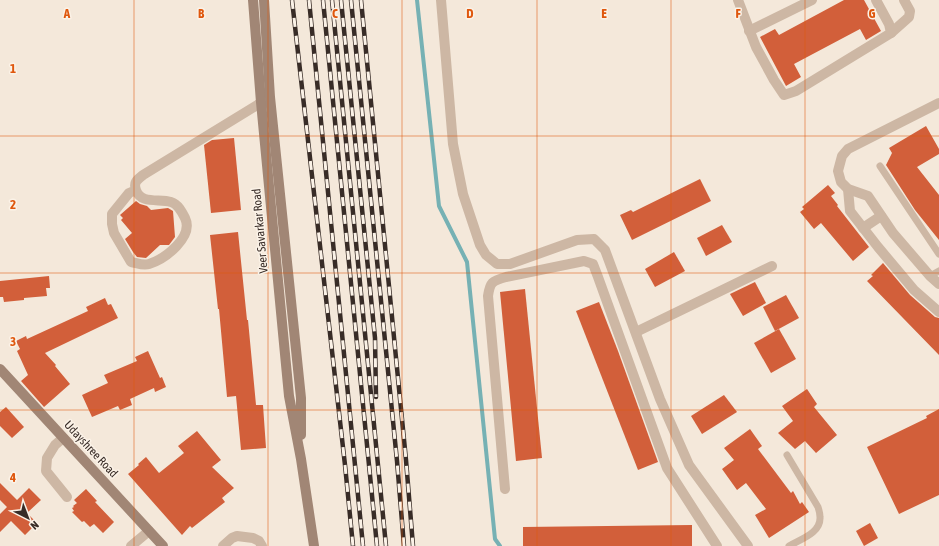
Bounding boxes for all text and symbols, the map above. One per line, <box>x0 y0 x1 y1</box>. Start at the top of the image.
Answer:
text: A <box>63 6 71 21</box>
text: B <box>198 6 205 21</box>
text: C <box>332 6 338 21</box>
text: D <box>466 6 474 21</box>
text: E <box>601 6 607 21</box>
text: F <box>735 6 741 21</box>
text: G <box>869 6 876 21</box>
text: 1 <box>10 61 16 76</box>
street label: Veer Savarkar Road <box>249 188 271 274</box>
text: 2 <box>10 197 16 212</box>
text: 3 <box>10 334 16 349</box>
street label: Udayshree Road <box>61 418 121 480</box>
text: 4 <box>9 470 16 485</box>
north arrow <box>8 498 48 538</box>
text: N <box>28 519 41 532</box>

